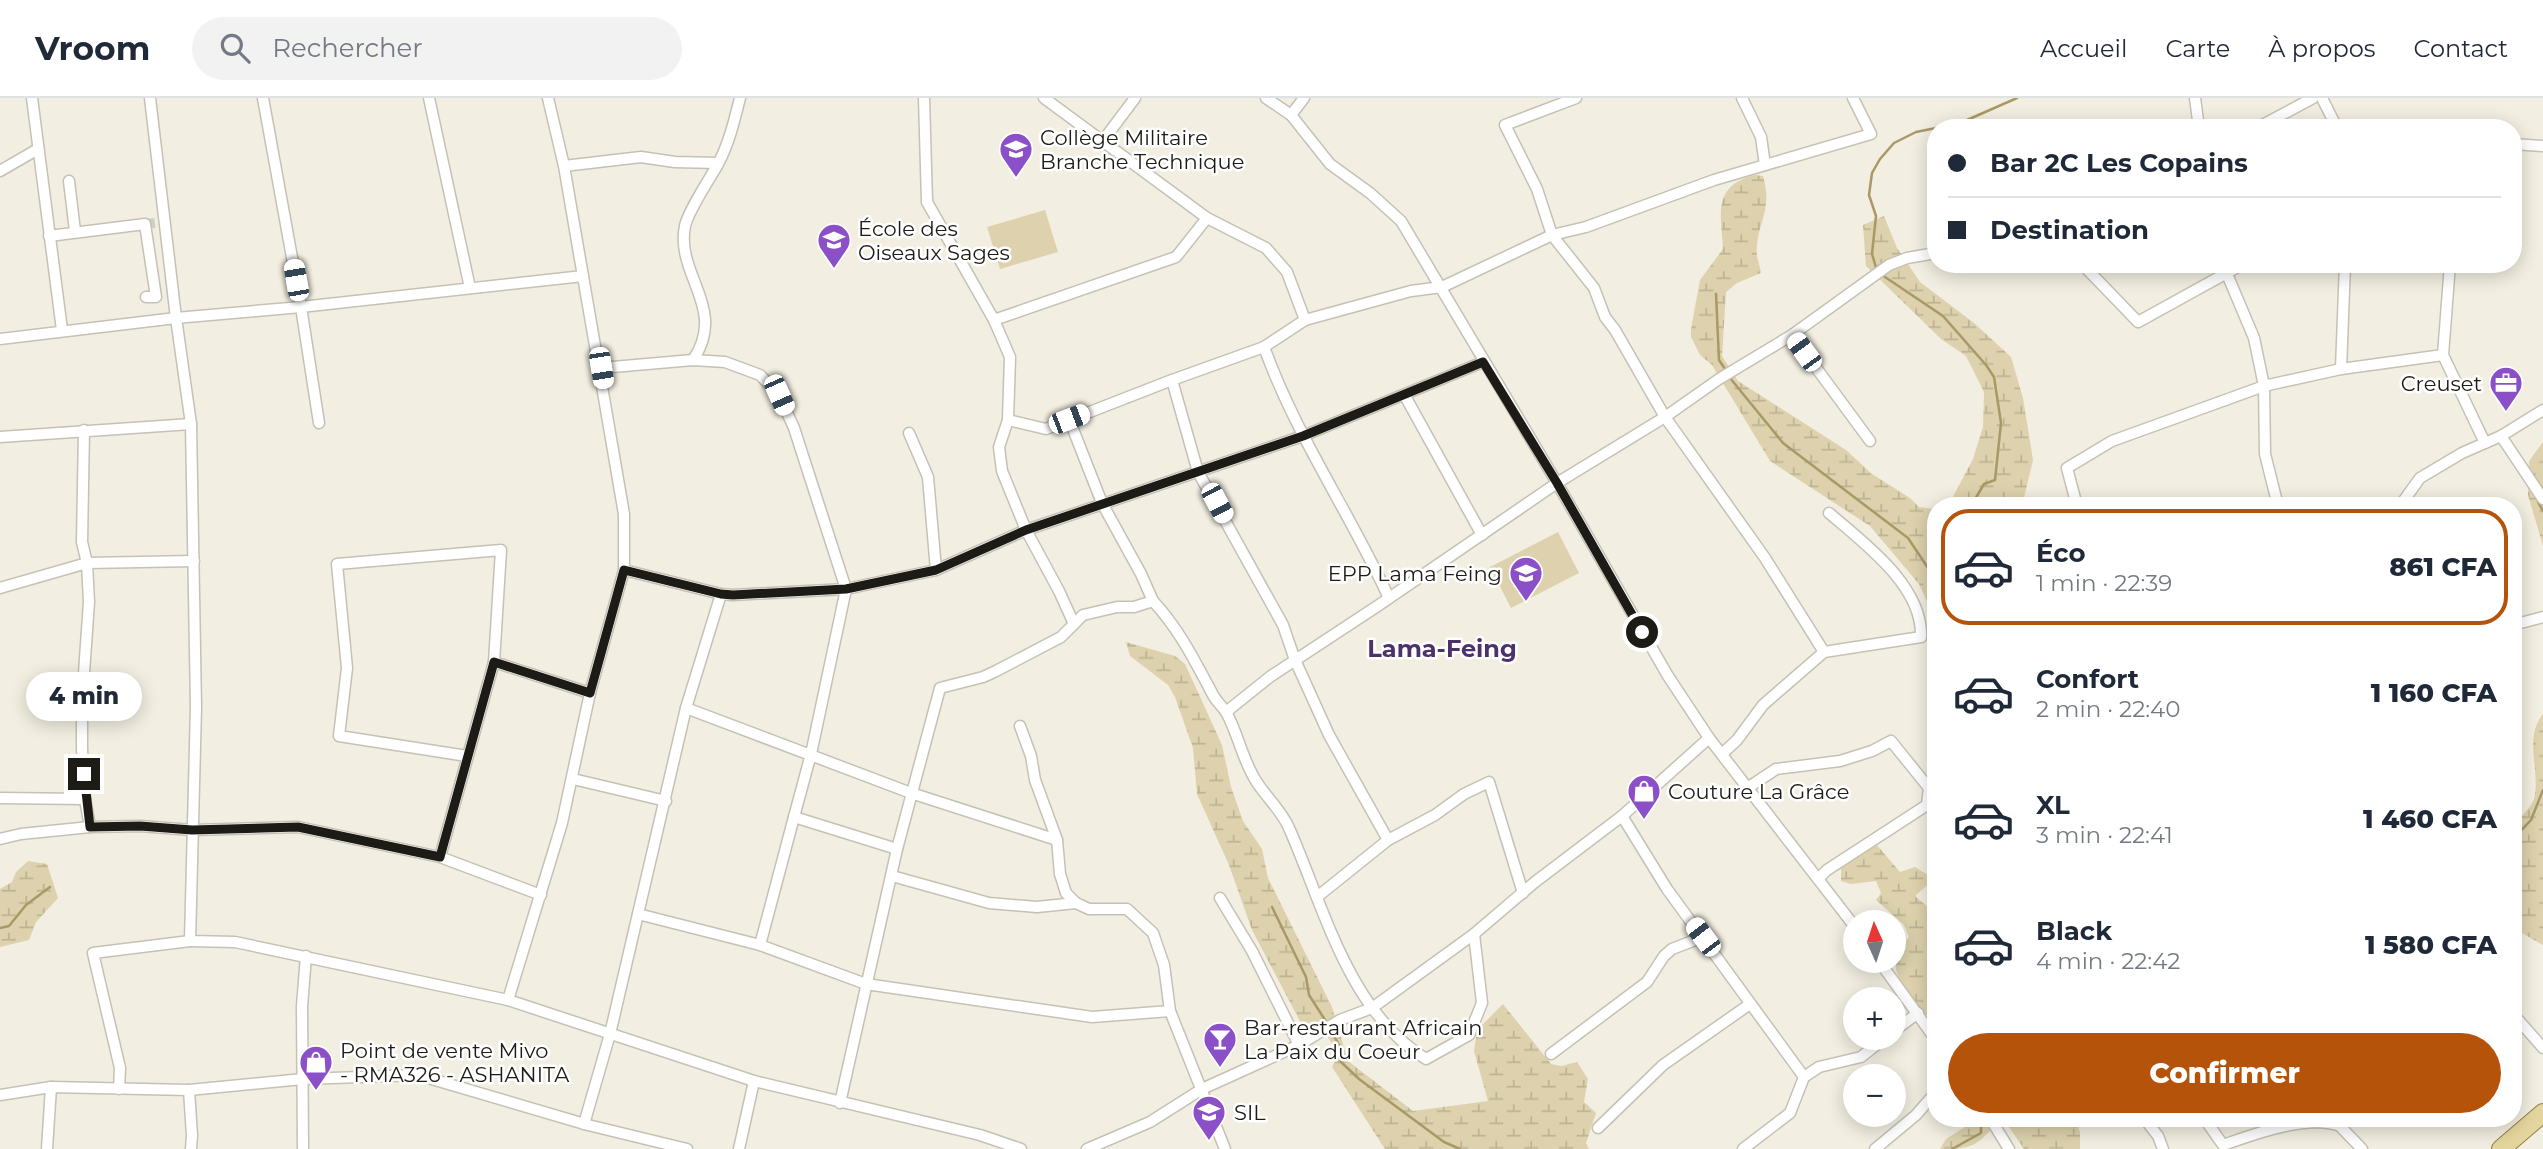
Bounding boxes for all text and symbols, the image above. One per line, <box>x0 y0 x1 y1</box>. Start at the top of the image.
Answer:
search box <box>192 17 682 80</box>
text: Vroom <box>35 28 150 68</box>
icon: search <box>216 29 254 67</box>
text: Rechercher <box>272 32 423 64</box>
text: Accueil <box>2040 34 2127 63</box>
text: Carte <box>2165 34 2230 63</box>
text: À propos <box>2268 34 2375 63</box>
text: Contact <box>2413 34 2508 63</box>
place label: Collège Militaire Branche Technique <box>1040 125 1244 174</box>
school or university icon: Collège Militaire Branche Technique <box>997 130 1035 179</box>
text: Bar 2C Les Copains <box>1990 147 2248 179</box>
text: Destination <box>1990 214 2149 246</box>
place label: École des Oiseaux Sages <box>858 216 1010 265</box>
school or university icon: École des Oiseaux Sages <box>815 221 853 270</box>
car <box>283 257 310 303</box>
car <box>1784 329 1825 375</box>
car <box>588 346 615 390</box>
office icon: Creuset <box>2487 364 2525 413</box>
place label: Creuset <box>2401 371 2482 396</box>
car <box>761 372 798 418</box>
car <box>1046 402 1093 436</box>
car <box>1198 480 1237 526</box>
icon: car <box>1952 536 2015 599</box>
text: Éco <box>2036 537 2086 569</box>
text: 861 CFA <box>2389 551 2497 583</box>
school or university icon: EPP Lama Feing <box>1507 554 1545 603</box>
place label: EPP Lama Feing <box>1328 561 1502 586</box>
text: 1 min · 22:39 <box>2036 569 2172 597</box>
route start <box>1626 616 1658 648</box>
district label: Lama-Feing <box>1367 634 1517 663</box>
icon: car <box>1952 662 2015 725</box>
text: Confort <box>2036 663 2139 695</box>
callout: 4 min <box>26 672 142 722</box>
text: 1 160 CFA <box>2371 677 2497 709</box>
text: 4 min <box>49 682 119 710</box>
text: 2 min · 22:40 <box>2036 695 2181 723</box>
route end <box>68 758 100 790</box>
shop icon: Couture La Grâce <box>1625 772 1663 821</box>
place label: Couture La Grâce <box>1668 779 1849 804</box>
icon: car <box>1952 788 2015 851</box>
text: XL <box>2036 789 2070 821</box>
text: 1 460 CFA <box>2363 803 2497 835</box>
text: 3 min · 22:41 <box>2036 821 2173 849</box>
north arrow <box>1843 910 1906 973</box>
map controls <box>1843 910 1906 1127</box>
car <box>1682 914 1725 960</box>
icon: car <box>1952 914 2015 977</box>
text: Black <box>2036 915 2112 947</box>
text: 1 580 CFA <box>2365 929 2497 961</box>
text: 4 min · 22:42 <box>2036 947 2180 975</box>
button: + <box>1843 987 1906 1050</box>
place label: Bar-restaurant Africain La Paix du Coeur <box>1244 1015 1482 1064</box>
bar icon: Bar-restaurant Africain La Paix du Coeur <box>1201 1020 1239 1069</box>
button: Confirmer <box>1948 1033 2501 1113</box>
place label: Point de vente Mivo - RMA326 - ASHANITA <box>340 1038 570 1087</box>
shop icon: Point de vente Mivo - RMA326 - ASHANITA <box>297 1043 335 1092</box>
button: − <box>1843 1064 1906 1127</box>
school or university icon: SIL <box>1190 1093 1228 1142</box>
place label: SIL <box>1234 1100 1266 1125</box>

